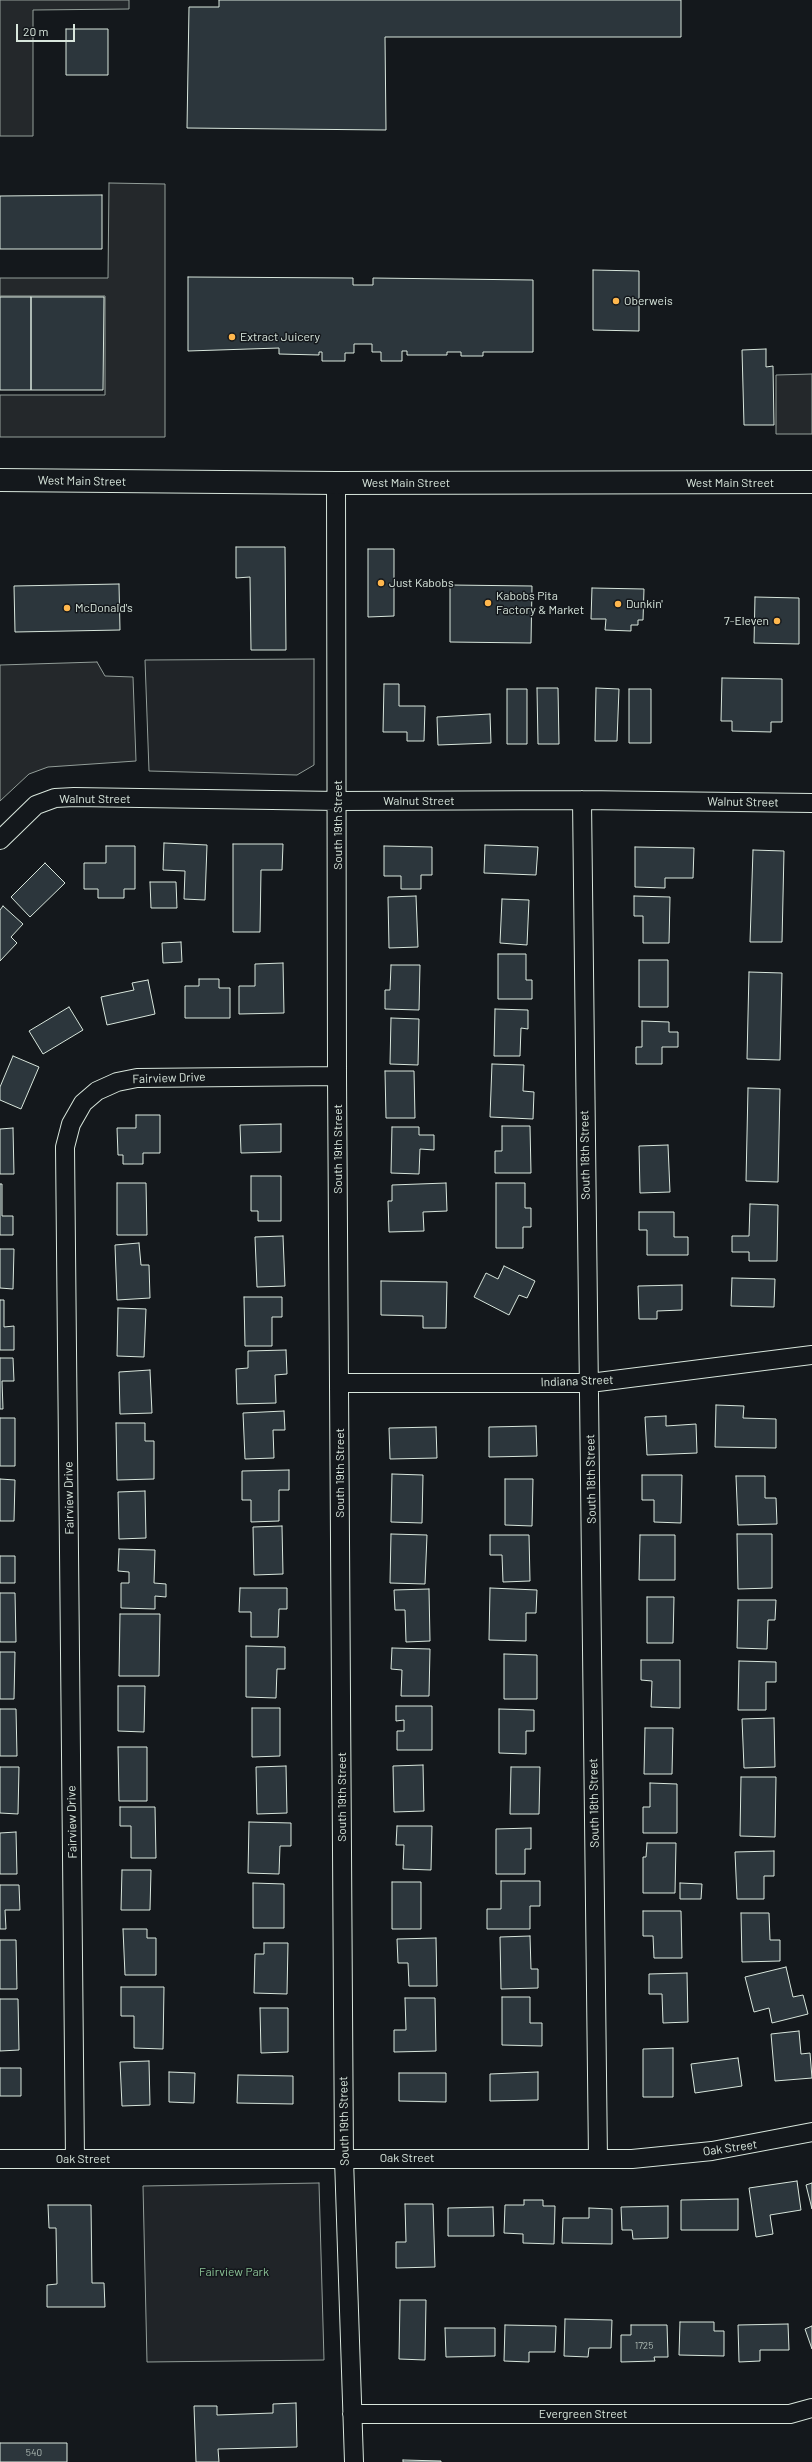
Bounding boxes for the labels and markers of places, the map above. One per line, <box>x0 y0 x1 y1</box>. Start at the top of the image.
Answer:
place label: Oberweis <box>624 294 673 308</box>
marker: Oberweis <box>611 296 621 306</box>
place label: Extract Juicery <box>240 330 320 344</box>
marker: Extract Juicery <box>227 332 237 342</box>
place label: Just Kabobs <box>389 576 454 590</box>
marker: Just Kabobs <box>376 578 386 588</box>
place label: Kabobs Pita Factory & Market <box>496 589 584 617</box>
place label: Dunkin' <box>626 597 663 611</box>
marker: Kabobs Pita Factory & Market <box>483 598 493 608</box>
marker: Dunkin' <box>613 599 623 609</box>
place label: McDonald's <box>75 601 133 615</box>
marker: McDonald's <box>62 603 72 613</box>
place label: 7-Eleven <box>724 614 769 628</box>
marker: 7-Eleven <box>772 616 782 626</box>

